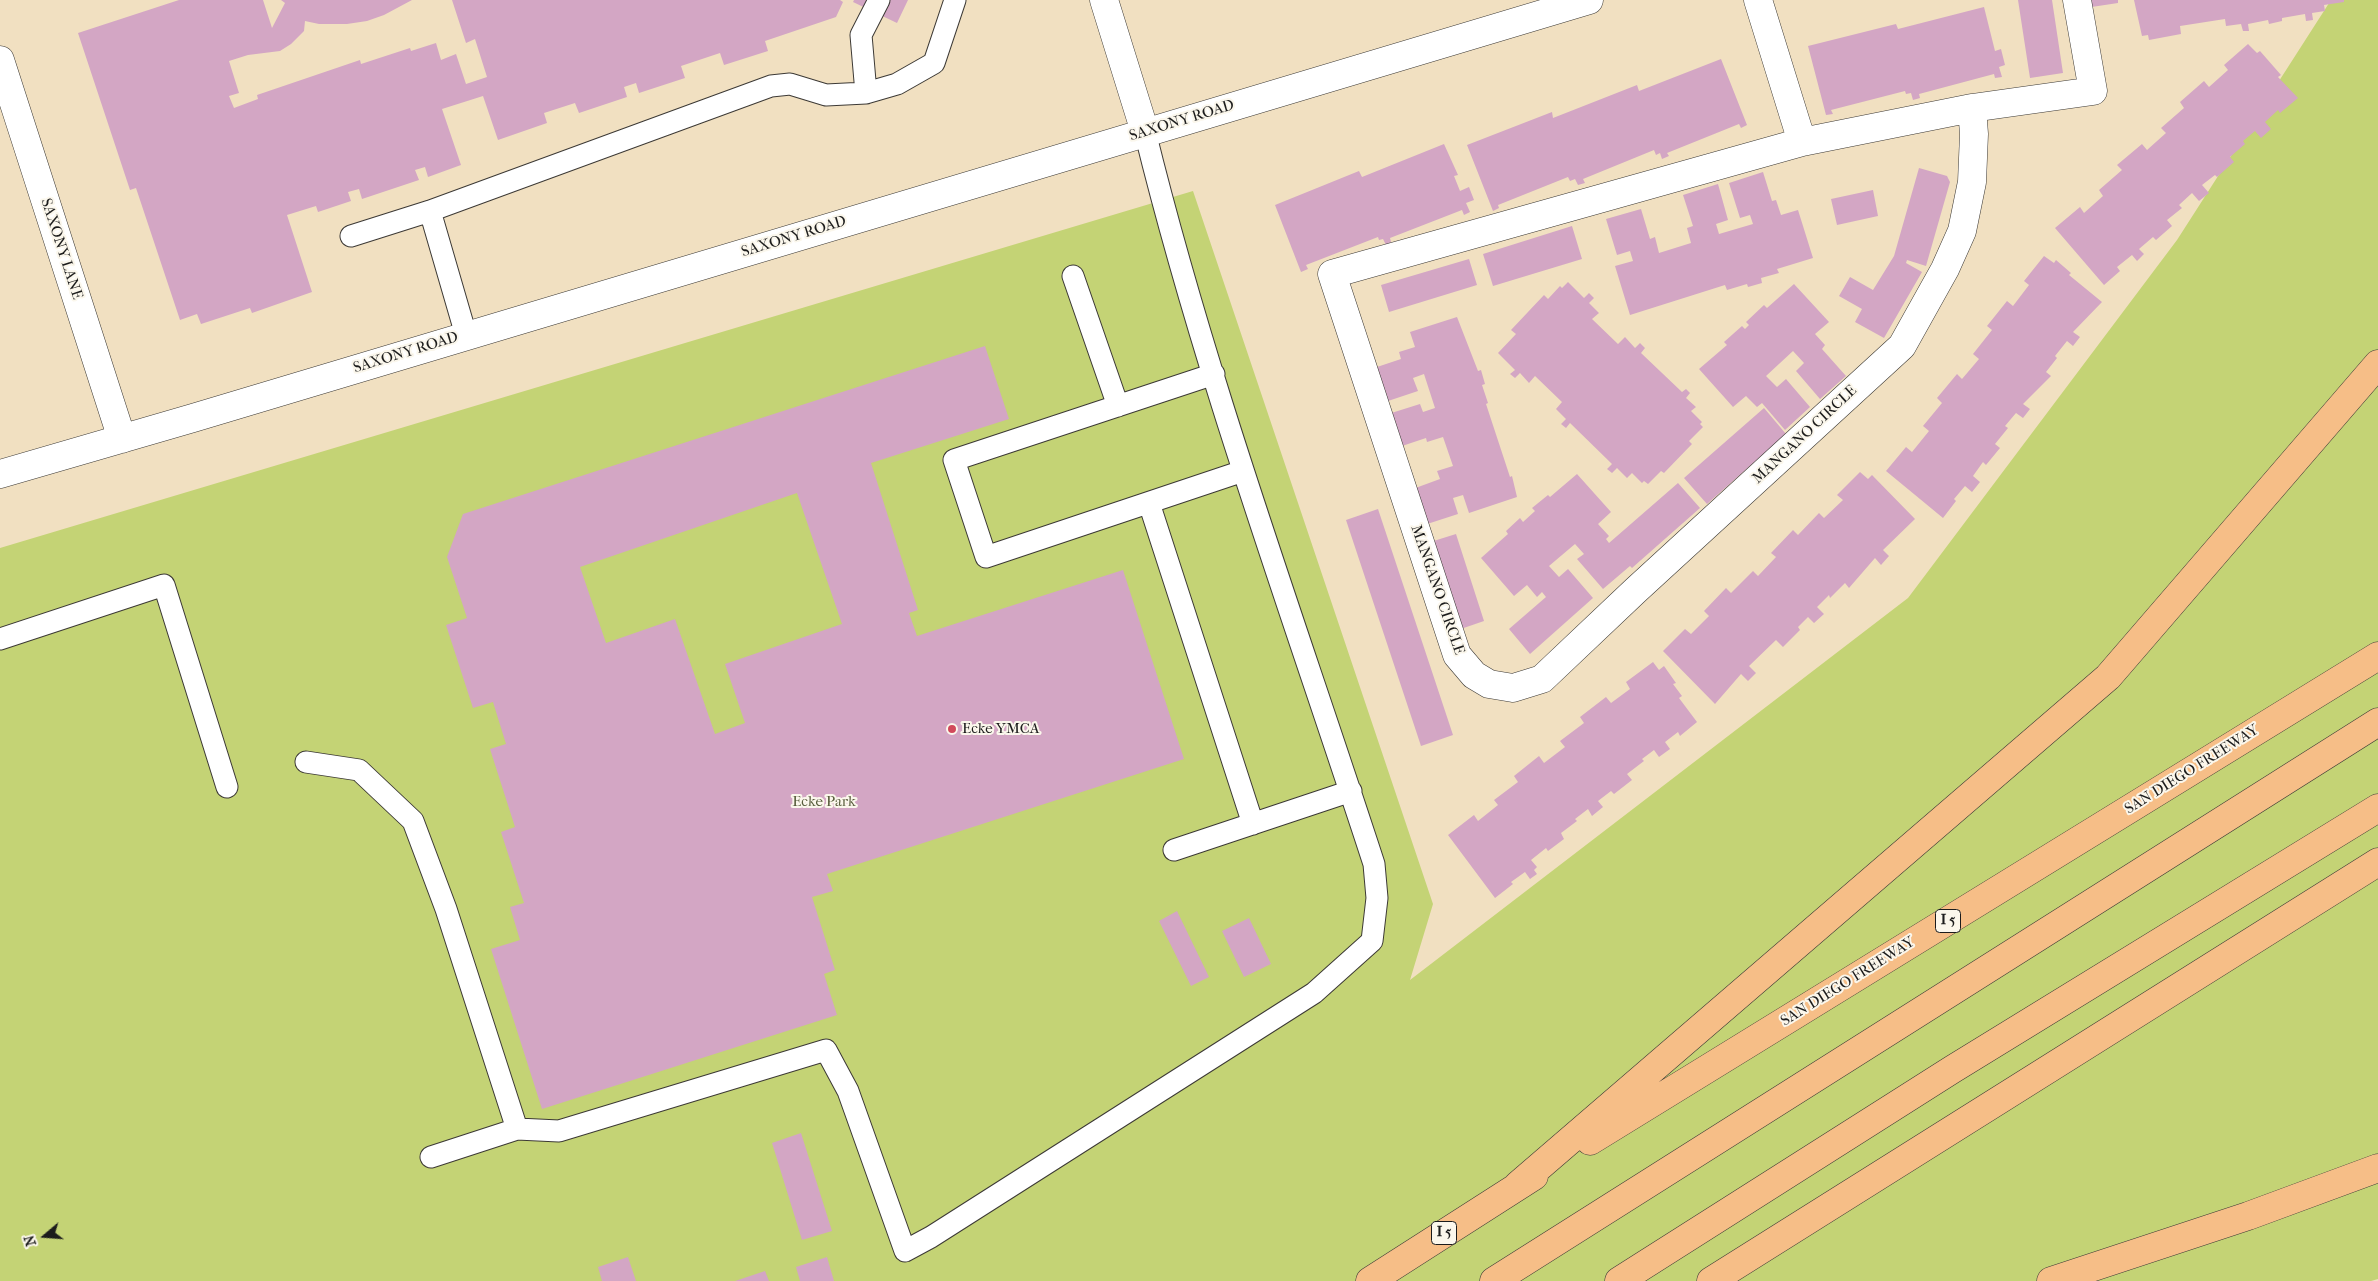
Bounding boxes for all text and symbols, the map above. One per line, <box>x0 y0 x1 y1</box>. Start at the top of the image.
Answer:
street label: SAXONY ROAD <box>1127 96 1237 146</box>
street label: SAXONY LANE <box>36 196 86 302</box>
street label: SAXONY ROAD <box>739 212 849 262</box>
street label: SAXONY ROAD <box>351 328 461 378</box>
street label: MANGANO CIRCLE <box>1749 382 1861 488</box>
street label: MANGANO CIRCLE <box>1406 523 1468 657</box>
place label: Ecke YMCA <box>962 720 1040 738</box>
street label: SAN DIEGO FREEWAY <box>2122 721 2262 819</box>
marker: Ecke YMCA <box>946 723 958 735</box>
park label: Ecke Park <box>792 793 856 811</box>
road number: I 5 <box>1936 909 1960 932</box>
street label: SAN DIEGO FREEWAY <box>1778 933 1918 1031</box>
north arrow <box>20 1211 70 1261</box>
road number: I 5 <box>1432 1222 1456 1244</box>
text: N <box>21 1233 40 1248</box>

